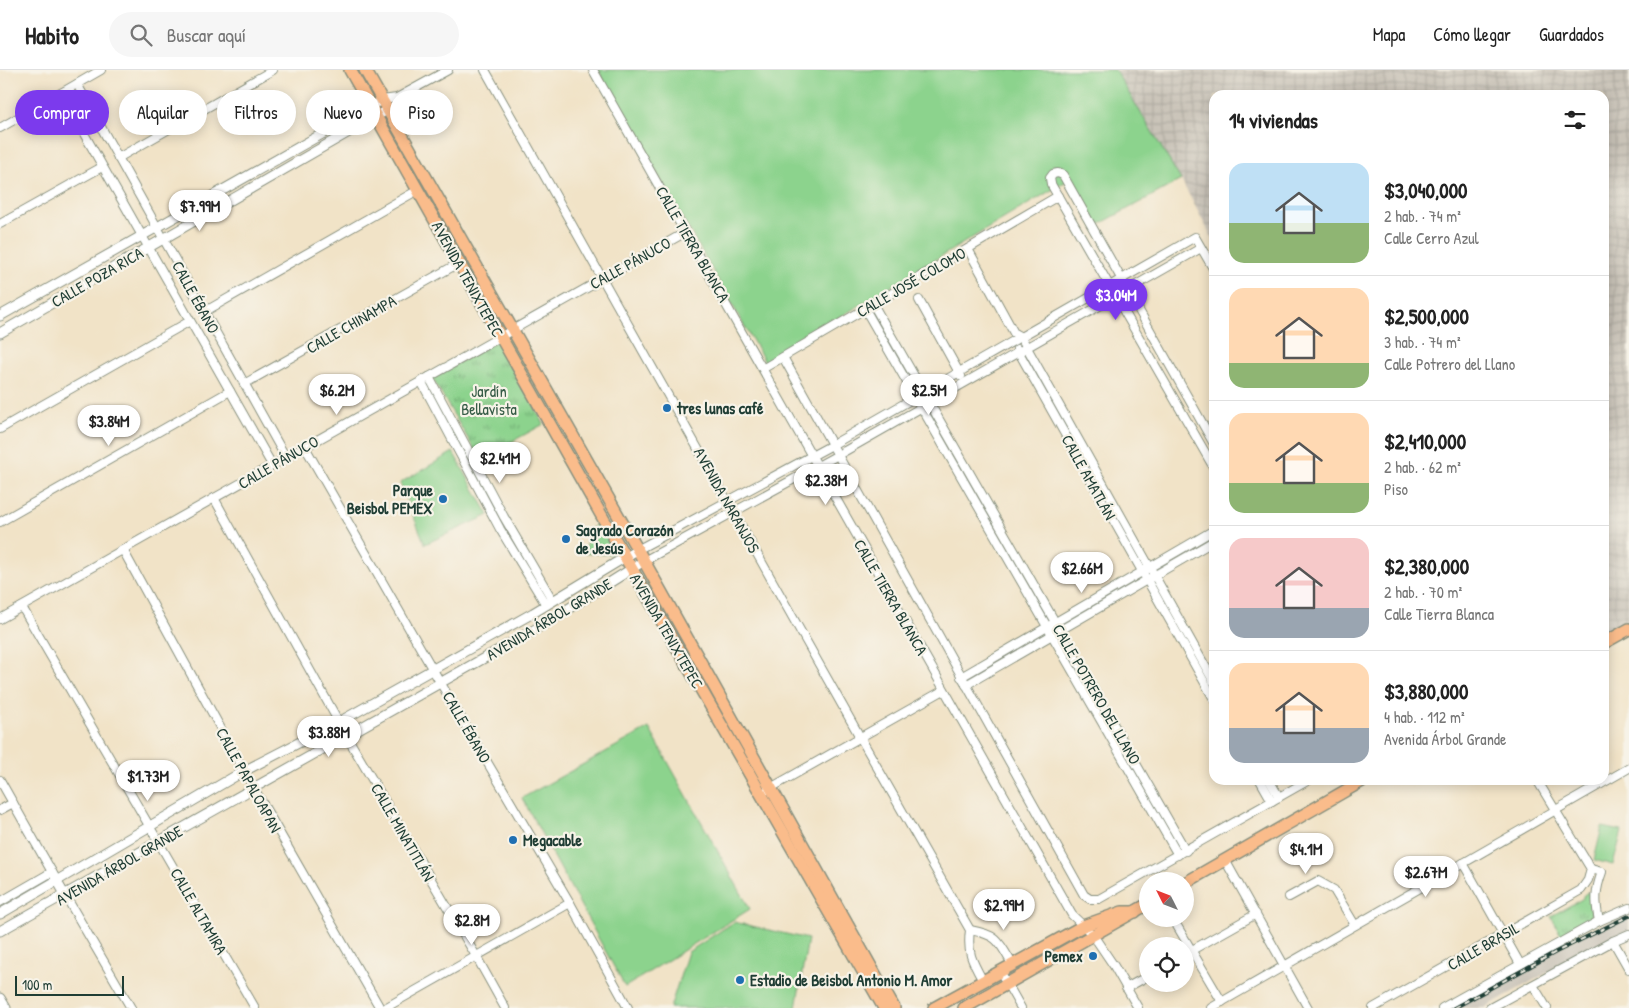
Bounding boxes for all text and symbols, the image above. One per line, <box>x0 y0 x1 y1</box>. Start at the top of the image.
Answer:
search box <box>109 12 459 57</box>
text: Habito <box>25 19 79 51</box>
icon: search <box>127 21 155 49</box>
text: Buscar aquí <box>167 22 246 48</box>
text: Mapa <box>1373 22 1405 47</box>
text: Cómo llegar <box>1433 22 1511 47</box>
text: Guardados <box>1539 22 1604 47</box>
chip: Comprar <box>15 90 109 135</box>
chip: Alquilar <box>119 90 207 135</box>
chip: Filtros <box>217 90 296 135</box>
chip: Nuevo <box>306 90 380 135</box>
chip: Piso <box>390 90 453 135</box>
text: 14 viviendas <box>1229 106 1318 135</box>
icon: filters <box>1561 106 1589 134</box>
text: $3,040,000 <box>1384 176 1467 205</box>
street label: CALLE TIERRA BLANCA <box>651 182 735 306</box>
icon: home <box>1269 183 1329 243</box>
pin: $7.99M <box>159 190 241 232</box>
text: $7.99M <box>180 195 220 217</box>
text: 2 hab. · 74 m² <box>1384 205 1461 227</box>
street label: AVENIDA TENIXTEPEC <box>427 217 509 341</box>
text: Calle Cerro Azul <box>1384 227 1479 249</box>
street label: CALLE PÁNUCO <box>585 232 675 294</box>
street label: CALLE POZA RICA <box>47 242 147 312</box>
street label: CALLE JOSÉ COLOMO <box>852 242 970 322</box>
street label: CALLE ÉBANO <box>167 257 225 337</box>
pin: $3.04M <box>1075 278 1157 321</box>
text: $3.04M <box>1095 284 1137 306</box>
street label: CALLE CHINAMPA <box>302 289 400 359</box>
text: $2,500,000 <box>1384 302 1469 331</box>
icon: home <box>1269 308 1329 368</box>
text: 3 hab. · 74 m² <box>1384 331 1461 353</box>
text: Calle Potrero del Llano <box>1384 353 1515 375</box>
pin: $6.2M <box>302 374 372 416</box>
pin: $2.5M <box>894 374 964 416</box>
text: $6.2M <box>320 379 354 401</box>
text: $2.5M <box>911 379 947 401</box>
park label: Jardín Bellavista <box>461 380 517 420</box>
place label: tres lunas café <box>676 397 764 419</box>
marker: tres lunas café <box>661 402 673 414</box>
pin: $3.84M <box>68 404 150 447</box>
text: $3.84M <box>88 410 130 432</box>
text: $2,410,000 <box>1384 427 1466 456</box>
street label: CALLE PÁNUCO <box>234 430 322 494</box>
street label: CALLE AMATLÁN <box>1057 430 1121 524</box>
icon: home <box>1269 433 1329 493</box>
pin: $2.41M <box>459 442 541 484</box>
street label: AVENIDA NARANJOS <box>689 443 765 557</box>
text: $2.41M <box>480 447 520 469</box>
text: 2 hab. · 62 m² <box>1384 456 1461 478</box>
pin: $2.38M <box>785 464 867 506</box>
text: $2.38M <box>805 469 847 491</box>
text: Piso <box>1384 478 1408 500</box>
place label: Parque Beisbol PEMEX <box>347 479 434 519</box>
marker: Parque Beisbol PEMEX <box>437 493 449 505</box>
place label: Sagrado Corazón de Jesús <box>576 519 674 559</box>
marker: Sagrado Corazón de Jesús <box>560 533 572 545</box>
street label: CALLE TIERRA BLANCA <box>849 535 933 659</box>
pin: $2.66M <box>1041 552 1123 594</box>
text: $2,380,000 <box>1384 552 1469 581</box>
text: $2.66M <box>1061 557 1103 579</box>
icon: home <box>1269 558 1329 618</box>
street label: AVENIDA TENIXTEPEC <box>625 569 709 693</box>
street label: AVENIDA ÁRBOL GRANDE <box>482 573 616 665</box>
text: 2 hab. · 70 m² <box>1384 581 1462 603</box>
text: Calle Tierra Blanca <box>1384 603 1494 625</box>
street label: CALLE POTRERO DEL LLANO <box>1048 620 1146 768</box>
text: $3,880,000 <box>1384 677 1468 706</box>
icon: home <box>1269 683 1329 743</box>
street label: CALLE ÉBANO <box>438 687 496 767</box>
text: 4 hab. · 112 m² <box>1384 706 1465 728</box>
pin: $3.88M <box>288 716 370 758</box>
text: $3.88M <box>308 721 350 743</box>
street label: CALLE PAPALOAPAN <box>211 724 287 836</box>
text: Avenida Árbol Grande <box>1384 728 1506 750</box>
pin: $1.73M <box>107 760 189 802</box>
text: $1.73M <box>127 765 169 787</box>
street label: CALLE MINATITLÁN <box>366 779 440 885</box>
street label: AVENIDA ÁRBOL GRANDE <box>52 820 186 910</box>
place label: Megacable <box>523 829 583 852</box>
pin: $4.1M <box>1271 832 1341 875</box>
marker: Megacable <box>507 834 519 846</box>
text: $4.1M <box>1290 838 1322 860</box>
pin: $2.67M <box>1385 856 1467 898</box>
text: $2.67M <box>1405 861 1447 883</box>
street label: CALLE ALTAMIRA <box>165 864 233 959</box>
north arrow <box>1139 872 1194 928</box>
map controls <box>1139 872 1194 992</box>
pin: $2.99M <box>963 888 1045 931</box>
text: $2.99M <box>984 894 1024 916</box>
pin: $2.8M <box>437 904 507 946</box>
text: $2.8M <box>454 909 490 931</box>
street label: CALLE BRASIL <box>1443 917 1523 975</box>
button: locate <box>1139 937 1194 992</box>
place label: Pemex <box>1045 945 1083 967</box>
marker: Pemex <box>1087 950 1099 962</box>
place label: Estadio de Beisbol Antonio M. Amor <box>750 969 953 991</box>
scale bar <box>15 973 124 996</box>
marker: Estadio de Beisbol Antonio M. Amor <box>734 974 746 986</box>
text: 100 m <box>22 975 52 994</box>

